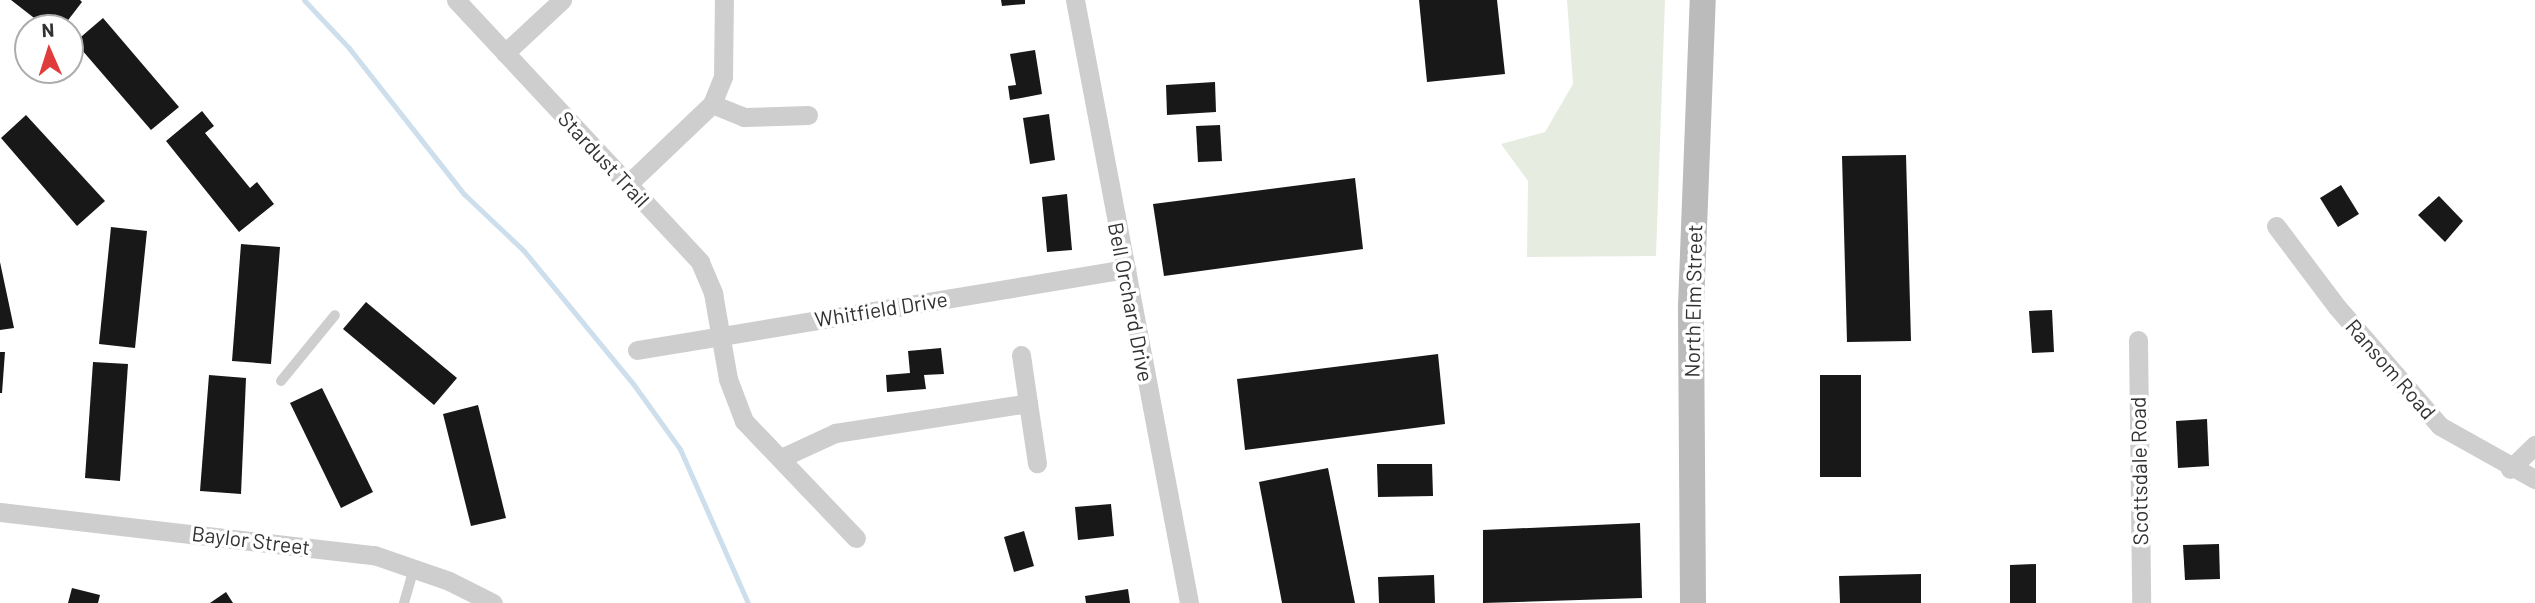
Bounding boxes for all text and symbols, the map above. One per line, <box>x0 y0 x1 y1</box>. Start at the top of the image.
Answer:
north arrow <box>14 14 84 84</box>
text: N <box>41 18 55 41</box>
street label: Stardust Trail <box>553 106 655 212</box>
street label: Bell Orchard Drive <box>1103 220 1159 384</box>
street label: North Elm Street <box>1679 224 1707 378</box>
street label: Whitfield Drive <box>813 286 949 332</box>
street label: Ransom Road <box>2341 314 2441 424</box>
street label: Scottsdale Road <box>2125 396 2153 546</box>
street label: Baylor Street <box>191 520 311 560</box>

